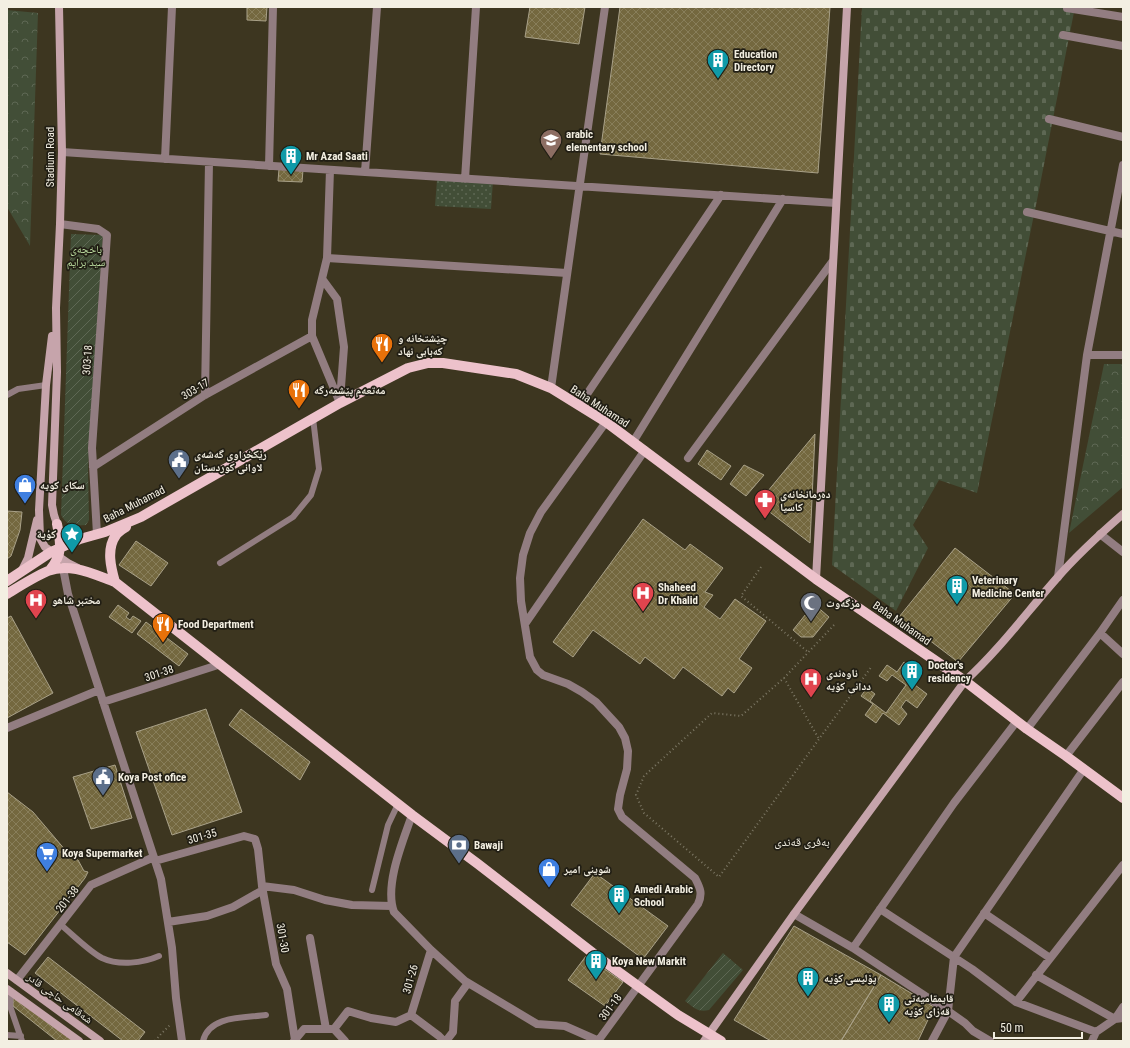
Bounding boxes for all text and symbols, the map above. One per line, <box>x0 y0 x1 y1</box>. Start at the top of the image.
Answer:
building icon: Education Directory <box>705 47 731 80</box>
place label: Education Directory <box>734 48 777 74</box>
street label: Stadium Road <box>44 127 57 187</box>
school or university icon: arabic elementary school <box>538 127 564 160</box>
place label: arabic elementary school <box>566 128 647 154</box>
building icon: Mr Azad Saati <box>278 143 304 176</box>
place label: Mr Azad Saati <box>306 150 368 163</box>
park label: باخچه‌ی سید برایم <box>67 243 105 270</box>
restaurant icon: چێشتخانە و کەبابی نھاد <box>369 331 395 364</box>
place label: چێشتخانە و کەبابی نھاد <box>398 332 447 359</box>
street label: 303-18 <box>80 345 95 375</box>
street label: 303-17 <box>179 376 211 403</box>
restaurant icon: مەتعەم پێشمەرگە <box>286 377 312 410</box>
street label: Baha Muhamad <box>568 383 632 430</box>
place label: مەتعەم پێشمەرگە <box>314 384 385 398</box>
public building icon: رێكخراوی گه‌شه‌ی لاوانی كوردستان <box>166 447 192 480</box>
place label: رێكخراوی گه‌شه‌ی لاوانی كوردستان <box>194 448 267 475</box>
shop icon: سكاى كويه <box>12 472 38 505</box>
place label: سكاى كويه <box>40 479 85 493</box>
street label: Baha Muhamad <box>101 483 167 526</box>
pharmacy icon: دەرمانخانەی کاسیا <box>752 487 778 520</box>
place label: دەرمانخانەی کاسیا <box>780 488 831 514</box>
place icon: كؤية <box>59 521 85 554</box>
place label: كؤية <box>37 528 56 541</box>
building icon: Veterinary Medicine Center <box>944 573 970 606</box>
place label: Veterinary Medicine Center <box>972 574 1044 600</box>
hospital icon: Shaheed Dr Khalid <box>630 580 656 613</box>
place label: Shaheed Dr Khalid <box>658 581 698 607</box>
hospital icon: مختبر شاهو <box>23 587 49 620</box>
mosque icon: مزگه‌وت <box>798 590 824 623</box>
place label: مختبر شاهو <box>52 594 100 607</box>
place label: مزگه‌وت <box>826 597 860 610</box>
street label: Baha Muhamad <box>870 599 933 648</box>
restaurant icon: Food Department <box>150 611 176 644</box>
place label: Food Department <box>178 618 254 631</box>
building icon: Doctor's residency <box>899 658 925 691</box>
place label: Doctor's residency <box>928 659 971 685</box>
street label: 301-38 <box>143 663 175 684</box>
hospital icon: ناوەندی ددانی کۆیە <box>798 666 824 699</box>
place label: ناوەندی ددانی کۆیە <box>826 667 871 694</box>
public building icon: Koya Post ofice <box>90 764 116 797</box>
place label: Koya Post ofice <box>118 771 186 784</box>
street label: 301-35 <box>186 826 218 847</box>
bank icon: Bawaji <box>446 832 472 865</box>
district label: بەفری قەندی <box>774 835 830 849</box>
place label: Bawaji <box>474 839 503 852</box>
supermarket icon: Koya Supermarket <box>34 840 60 873</box>
place label: Koya Supermarket <box>62 847 143 860</box>
shop icon: شوينى امير <box>536 856 562 889</box>
place label: شوينى امير <box>563 863 611 877</box>
building icon: Amedi Arabic School <box>606 882 632 915</box>
place label: Amedi Arabic School <box>634 883 693 909</box>
street label: 201-38 <box>53 884 82 915</box>
street label: 301-30 <box>274 922 292 954</box>
building icon: Koya New Markit <box>583 948 609 981</box>
place label: Koya New Markit <box>612 955 687 968</box>
street label: 301-26 <box>400 963 421 995</box>
building icon: پۆلیسی كۆیه‌ <box>795 965 821 998</box>
street label: شەقامی حاجی قادر <box>24 970 95 1027</box>
place label: پۆلیسی كۆیه‌ <box>824 972 877 986</box>
street label: 301-18 <box>596 991 625 1023</box>
building icon: قایمقامیه‌تی قه‌زای كۆیه‌ <box>876 991 902 1024</box>
place label: قایمقامیه‌تی قه‌زای كۆیه‌ <box>904 992 954 1019</box>
scale bar <box>994 1014 1082 1040</box>
text: 50 m <box>1000 1021 1024 1035</box>

